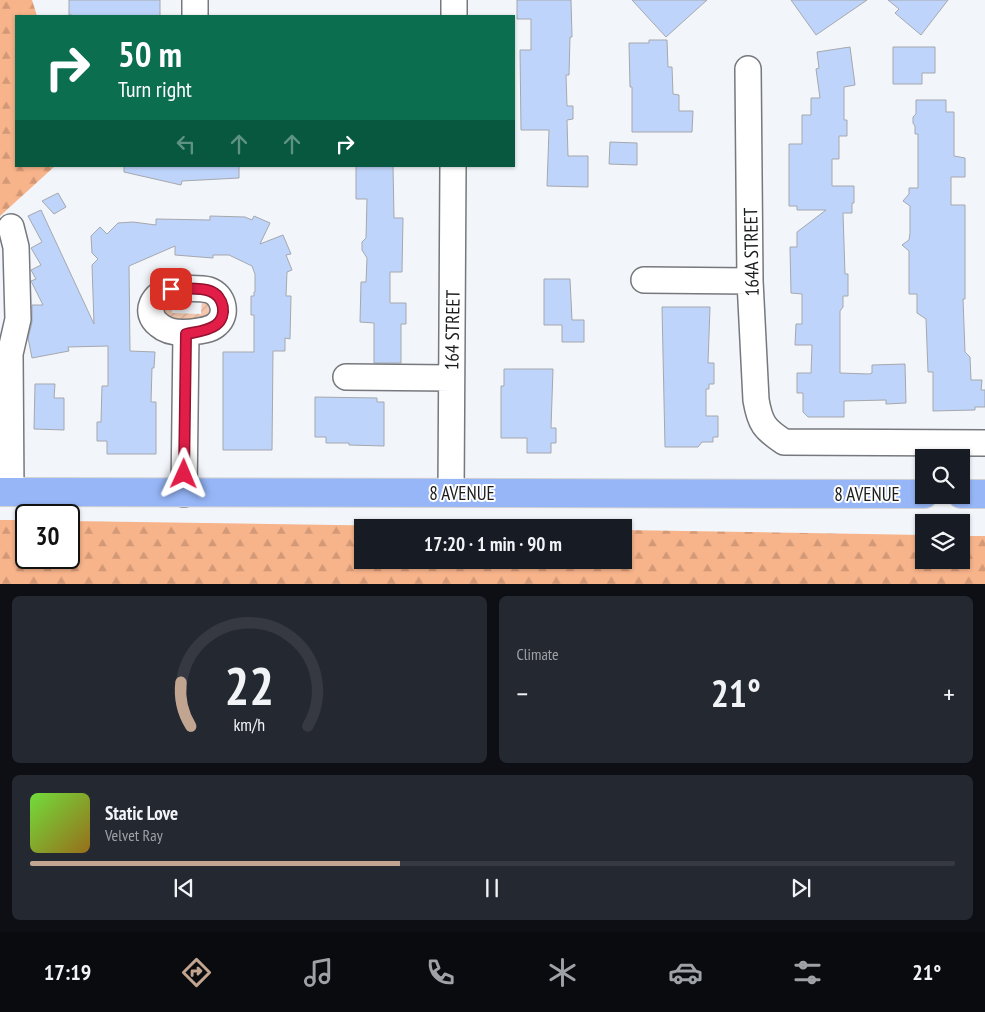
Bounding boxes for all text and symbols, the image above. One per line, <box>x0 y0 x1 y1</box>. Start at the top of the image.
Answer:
text: 50 m <box>118 31 182 77</box>
icon: right <box>35 35 100 100</box>
text: Turn right <box>118 75 192 103</box>
icon: left <box>172 130 200 158</box>
icon: ahead <box>225 130 253 158</box>
icon: ahead <box>278 130 306 158</box>
icon: right <box>331 130 359 158</box>
street label: 164A STREET <box>738 207 764 296</box>
pin <box>150 268 192 310</box>
icon: arrive <box>157 275 185 303</box>
street label: 164 STREET <box>439 289 465 370</box>
position arrow <box>157 447 209 499</box>
map controls <box>915 449 970 569</box>
button: search <box>915 449 970 504</box>
street label: 8 AVENUE <box>429 481 495 505</box>
street label: 8 AVENUE <box>834 482 900 506</box>
speed limit sign: 30 <box>15 504 80 569</box>
button: layers <box>915 514 970 569</box>
text: 17:20 · 1 min · 90 m <box>424 532 562 556</box>
text: Climate <box>517 644 559 664</box>
text: 22 <box>224 652 274 719</box>
text: 21° <box>711 668 761 717</box>
text: − <box>517 675 528 712</box>
text: + <box>943 675 955 712</box>
text: km/h <box>233 713 265 736</box>
text: Static Love <box>105 801 178 825</box>
text: Velvet Ray <box>105 825 163 845</box>
icon: previous <box>170 874 198 902</box>
icon: pause <box>478 874 506 902</box>
icon: next <box>787 874 815 902</box>
icon: directions <box>179 955 214 990</box>
icon: music <box>301 955 336 990</box>
icon: phone <box>423 955 458 990</box>
icon: climate <box>545 955 580 990</box>
icon: car <box>668 955 703 990</box>
icon: filters <box>790 955 825 990</box>
text: 17:19 <box>44 958 91 986</box>
text: 21° <box>912 958 941 986</box>

